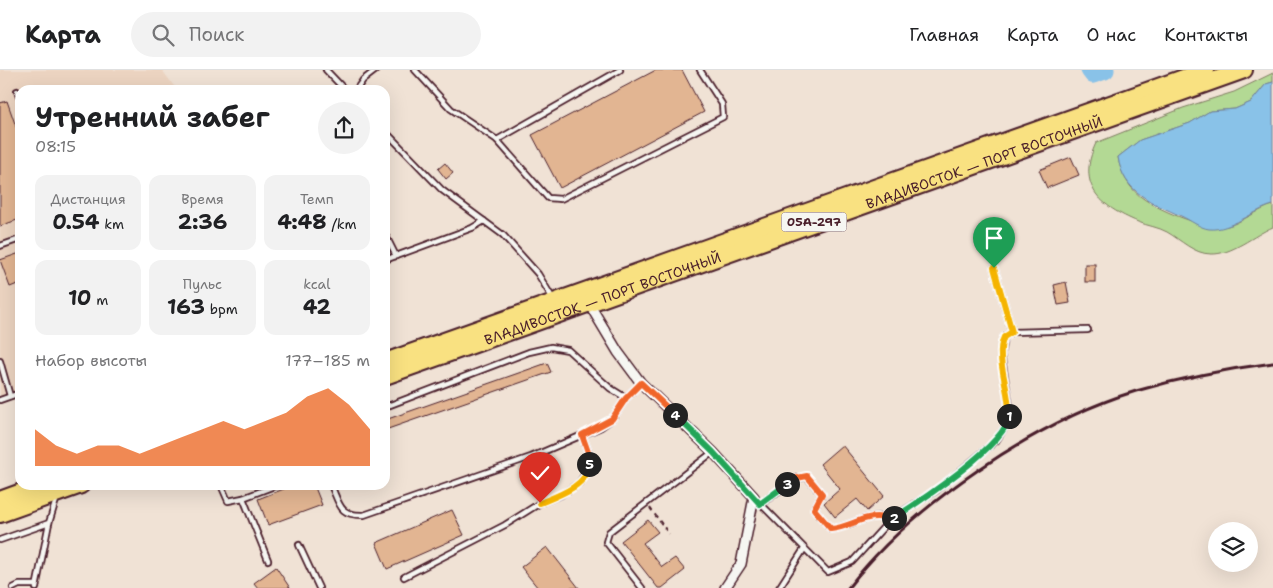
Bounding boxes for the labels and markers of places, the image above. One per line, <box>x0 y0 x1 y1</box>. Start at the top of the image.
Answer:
pin <box>973 217 1015 268</box>
pin: 4 <box>662 402 688 428</box>
pin: 1 <box>996 404 1022 428</box>
pin <box>519 452 561 503</box>
pin: 5 <box>576 452 602 476</box>
pin: 3 <box>774 472 800 496</box>
pin: 2 <box>882 506 906 530</box>

